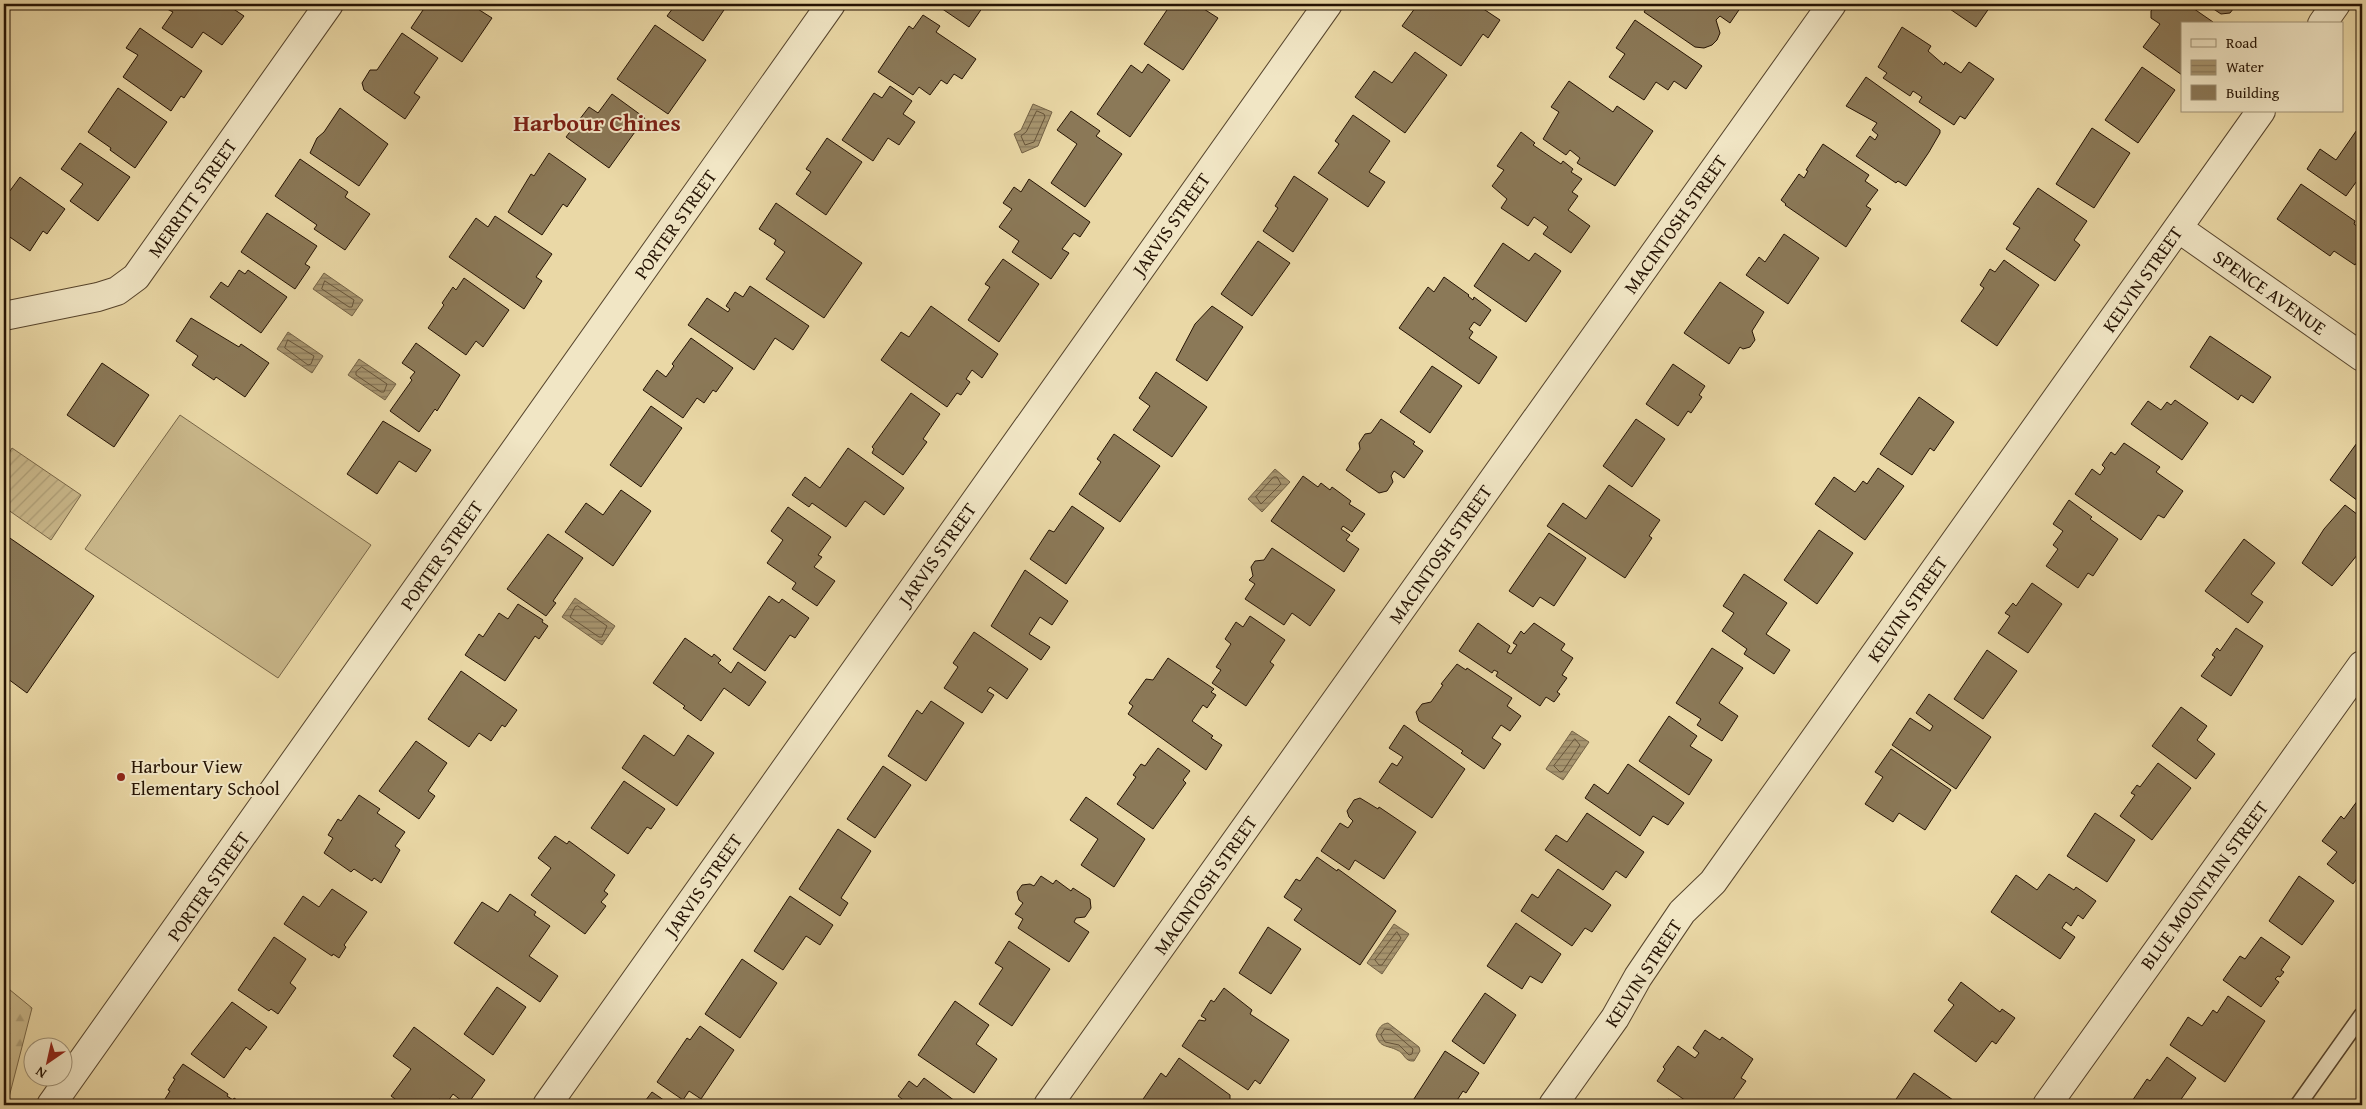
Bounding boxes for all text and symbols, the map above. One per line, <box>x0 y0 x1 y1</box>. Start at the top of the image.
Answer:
legend <box>2181 22 2344 112</box>
text: Road <box>2226 32 2257 53</box>
text: Water <box>2226 56 2264 77</box>
text: Building <box>2226 82 2280 103</box>
district label: Harbour Chines <box>513 105 681 140</box>
street label: MERRITT STREET <box>141 133 244 263</box>
street label: MACINTOSH STREET <box>1616 148 1734 299</box>
street label: PORTER STREET <box>627 163 724 285</box>
street label: JARVIS STREET <box>1124 166 1217 283</box>
street label: KELVIN STREET <box>2095 220 2189 338</box>
street label: SPENCE AVENUE <box>2208 243 2333 342</box>
street label: MACINTOSH STREET <box>1381 478 1499 629</box>
street label: PORTER STREET <box>393 494 490 616</box>
street label: JARVIS STREET <box>890 496 983 613</box>
street label: KELVIN STREET <box>1860 550 1954 668</box>
place label: Harbour View Elementary School <box>131 752 280 802</box>
marker: Harbour View Elementary School <box>115 771 127 783</box>
street label: BLUE MOUNTAIN STREET <box>2133 795 2275 975</box>
street label: MACINTOSH STREET <box>1146 809 1264 960</box>
street label: PORTER STREET <box>160 825 257 947</box>
street label: JARVIS STREET <box>656 827 749 944</box>
street label: KELVIN STREET <box>1597 913 1689 1033</box>
north arrow <box>22 1036 72 1086</box>
text: N <box>31 1062 50 1084</box>

